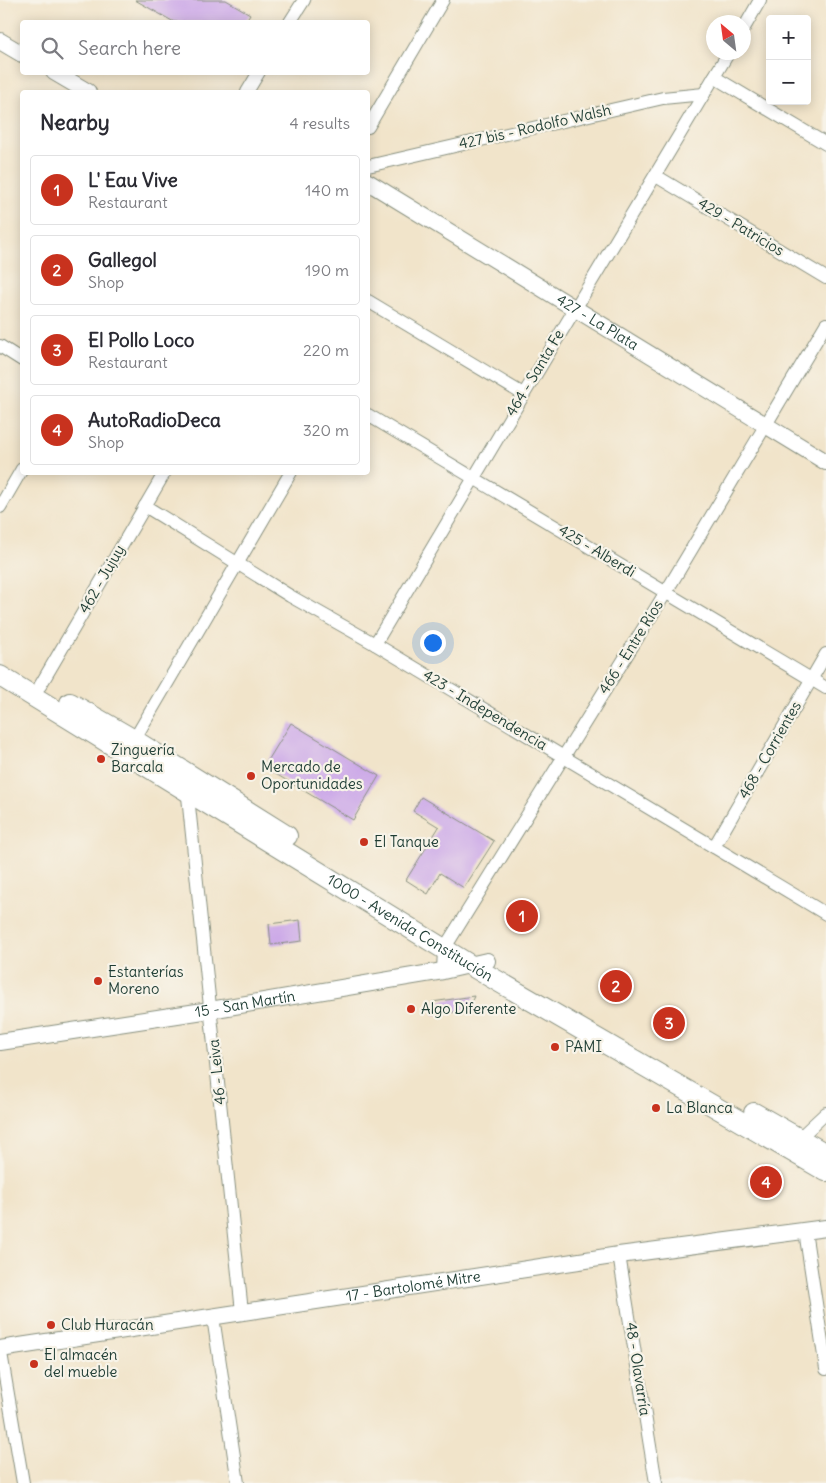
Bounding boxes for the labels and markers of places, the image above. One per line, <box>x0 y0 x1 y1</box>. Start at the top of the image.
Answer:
place label: Zinguería Barcala <box>111 740 175 776</box>
marker: Zinguería Barcala <box>95 753 107 765</box>
place label: Mercado de Oportunidades <box>261 757 363 793</box>
marker: Mercado de Oportunidades <box>245 770 257 782</box>
place label: El Tanque <box>374 832 439 851</box>
marker: El Tanque <box>358 836 370 848</box>
pin: 1 <box>506 897 538 935</box>
place label: Estanterías Moreno <box>108 962 184 998</box>
pin: 2 <box>600 967 632 1005</box>
marker: Estanterías Moreno <box>92 975 104 987</box>
place label: Algo Diferente <box>421 999 516 1018</box>
marker: Algo Diferente <box>405 1003 417 1015</box>
pin: 3 <box>653 1004 685 1042</box>
place label: PAMI <box>565 1037 602 1056</box>
marker: PAMI <box>549 1041 561 1053</box>
place label: La Blanca <box>666 1098 733 1117</box>
marker: La Blanca <box>650 1102 662 1114</box>
pin: 4 <box>750 1163 782 1201</box>
place label: Club Huracán <box>61 1315 154 1334</box>
marker: Club Huracán <box>45 1319 57 1331</box>
place label: El almacén del mueble <box>44 1345 118 1381</box>
marker: El almacén del mueble <box>28 1358 40 1370</box>

